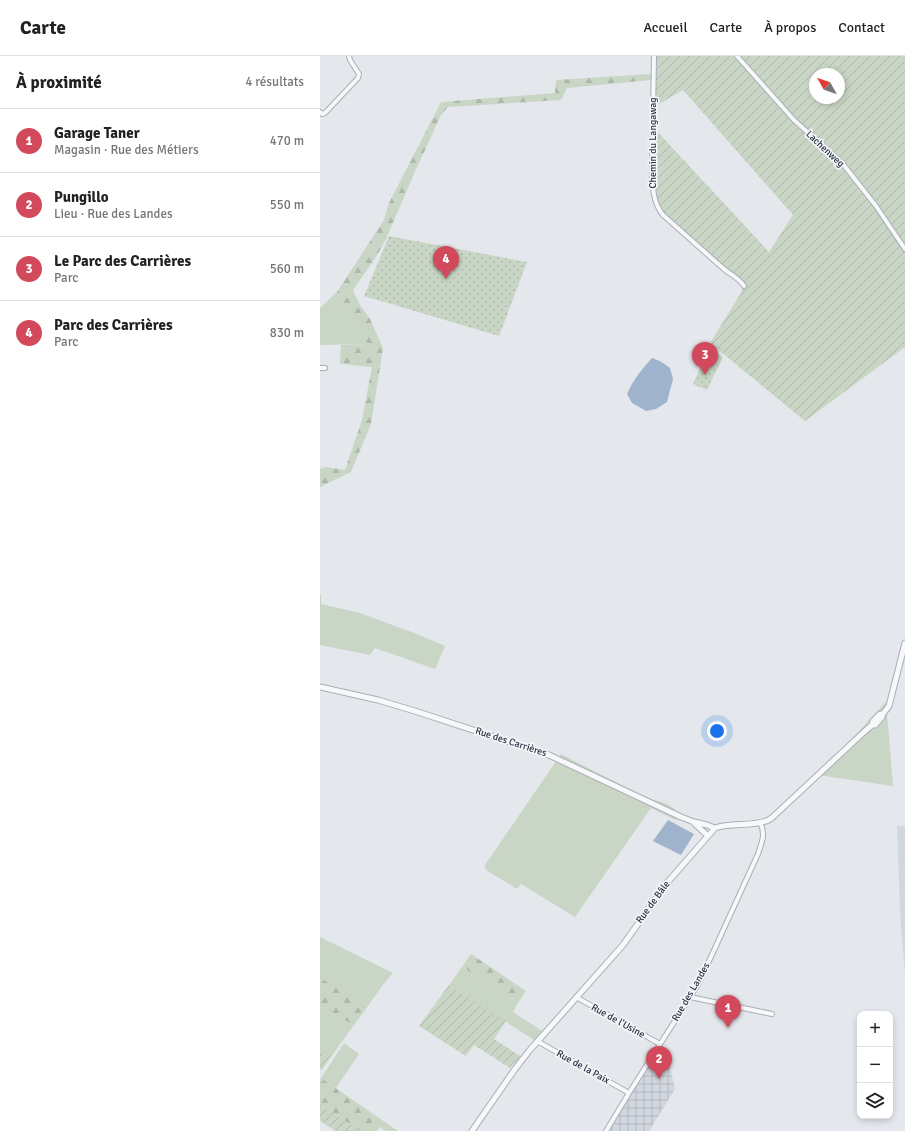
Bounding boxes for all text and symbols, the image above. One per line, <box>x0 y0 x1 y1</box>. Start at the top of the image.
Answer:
text: Carte <box>20 16 66 40</box>
text: Accueil <box>643 19 688 36</box>
text: Carte <box>710 19 742 36</box>
text: À propos <box>764 19 816 36</box>
text: Contact <box>838 19 885 36</box>
north arrow <box>809 68 845 104</box>
text: À proximité <box>16 72 102 93</box>
text: 4 résultats <box>245 74 304 90</box>
street label: Chemin du Langawag <box>647 97 659 189</box>
text: Garage Taner <box>54 124 140 142</box>
street label: Lachenweg <box>803 128 847 170</box>
text: 1 <box>25 133 33 149</box>
text: 470 m <box>270 133 304 149</box>
text: Magasin · Rue des Métiers <box>54 142 199 158</box>
text: Pungillo <box>54 188 109 206</box>
text: 2 <box>25 197 33 213</box>
text: 550 m <box>270 197 304 213</box>
text: Lieu · Rue des Landes <box>54 206 173 222</box>
pin: 4 <box>433 246 459 279</box>
text: Le Parc des Carrières <box>54 252 191 270</box>
text: 3 <box>25 261 33 277</box>
text: 560 m <box>270 261 304 277</box>
text: Parc <box>54 270 78 286</box>
text: Parc des Carrières <box>54 316 173 334</box>
text: 4 <box>25 325 33 341</box>
text: 830 m <box>270 325 304 341</box>
text: Parc <box>54 334 78 350</box>
pin: 3 <box>692 342 718 375</box>
your location <box>707 721 727 741</box>
street label: Rue des Carrières <box>474 725 549 759</box>
street label: Rue de Bâle <box>633 878 673 926</box>
street label: Rue des Landes <box>669 960 713 1023</box>
pin: 1 <box>715 995 741 1028</box>
street label: Rue de l'Usine <box>589 1001 647 1041</box>
map controls <box>857 1011 893 1119</box>
button: + <box>857 1011 893 1047</box>
pin: 2 <box>646 1046 672 1079</box>
street label: Rue de la Paix <box>554 1047 612 1087</box>
button: − <box>857 1047 893 1083</box>
button: layers <box>857 1083 893 1119</box>

